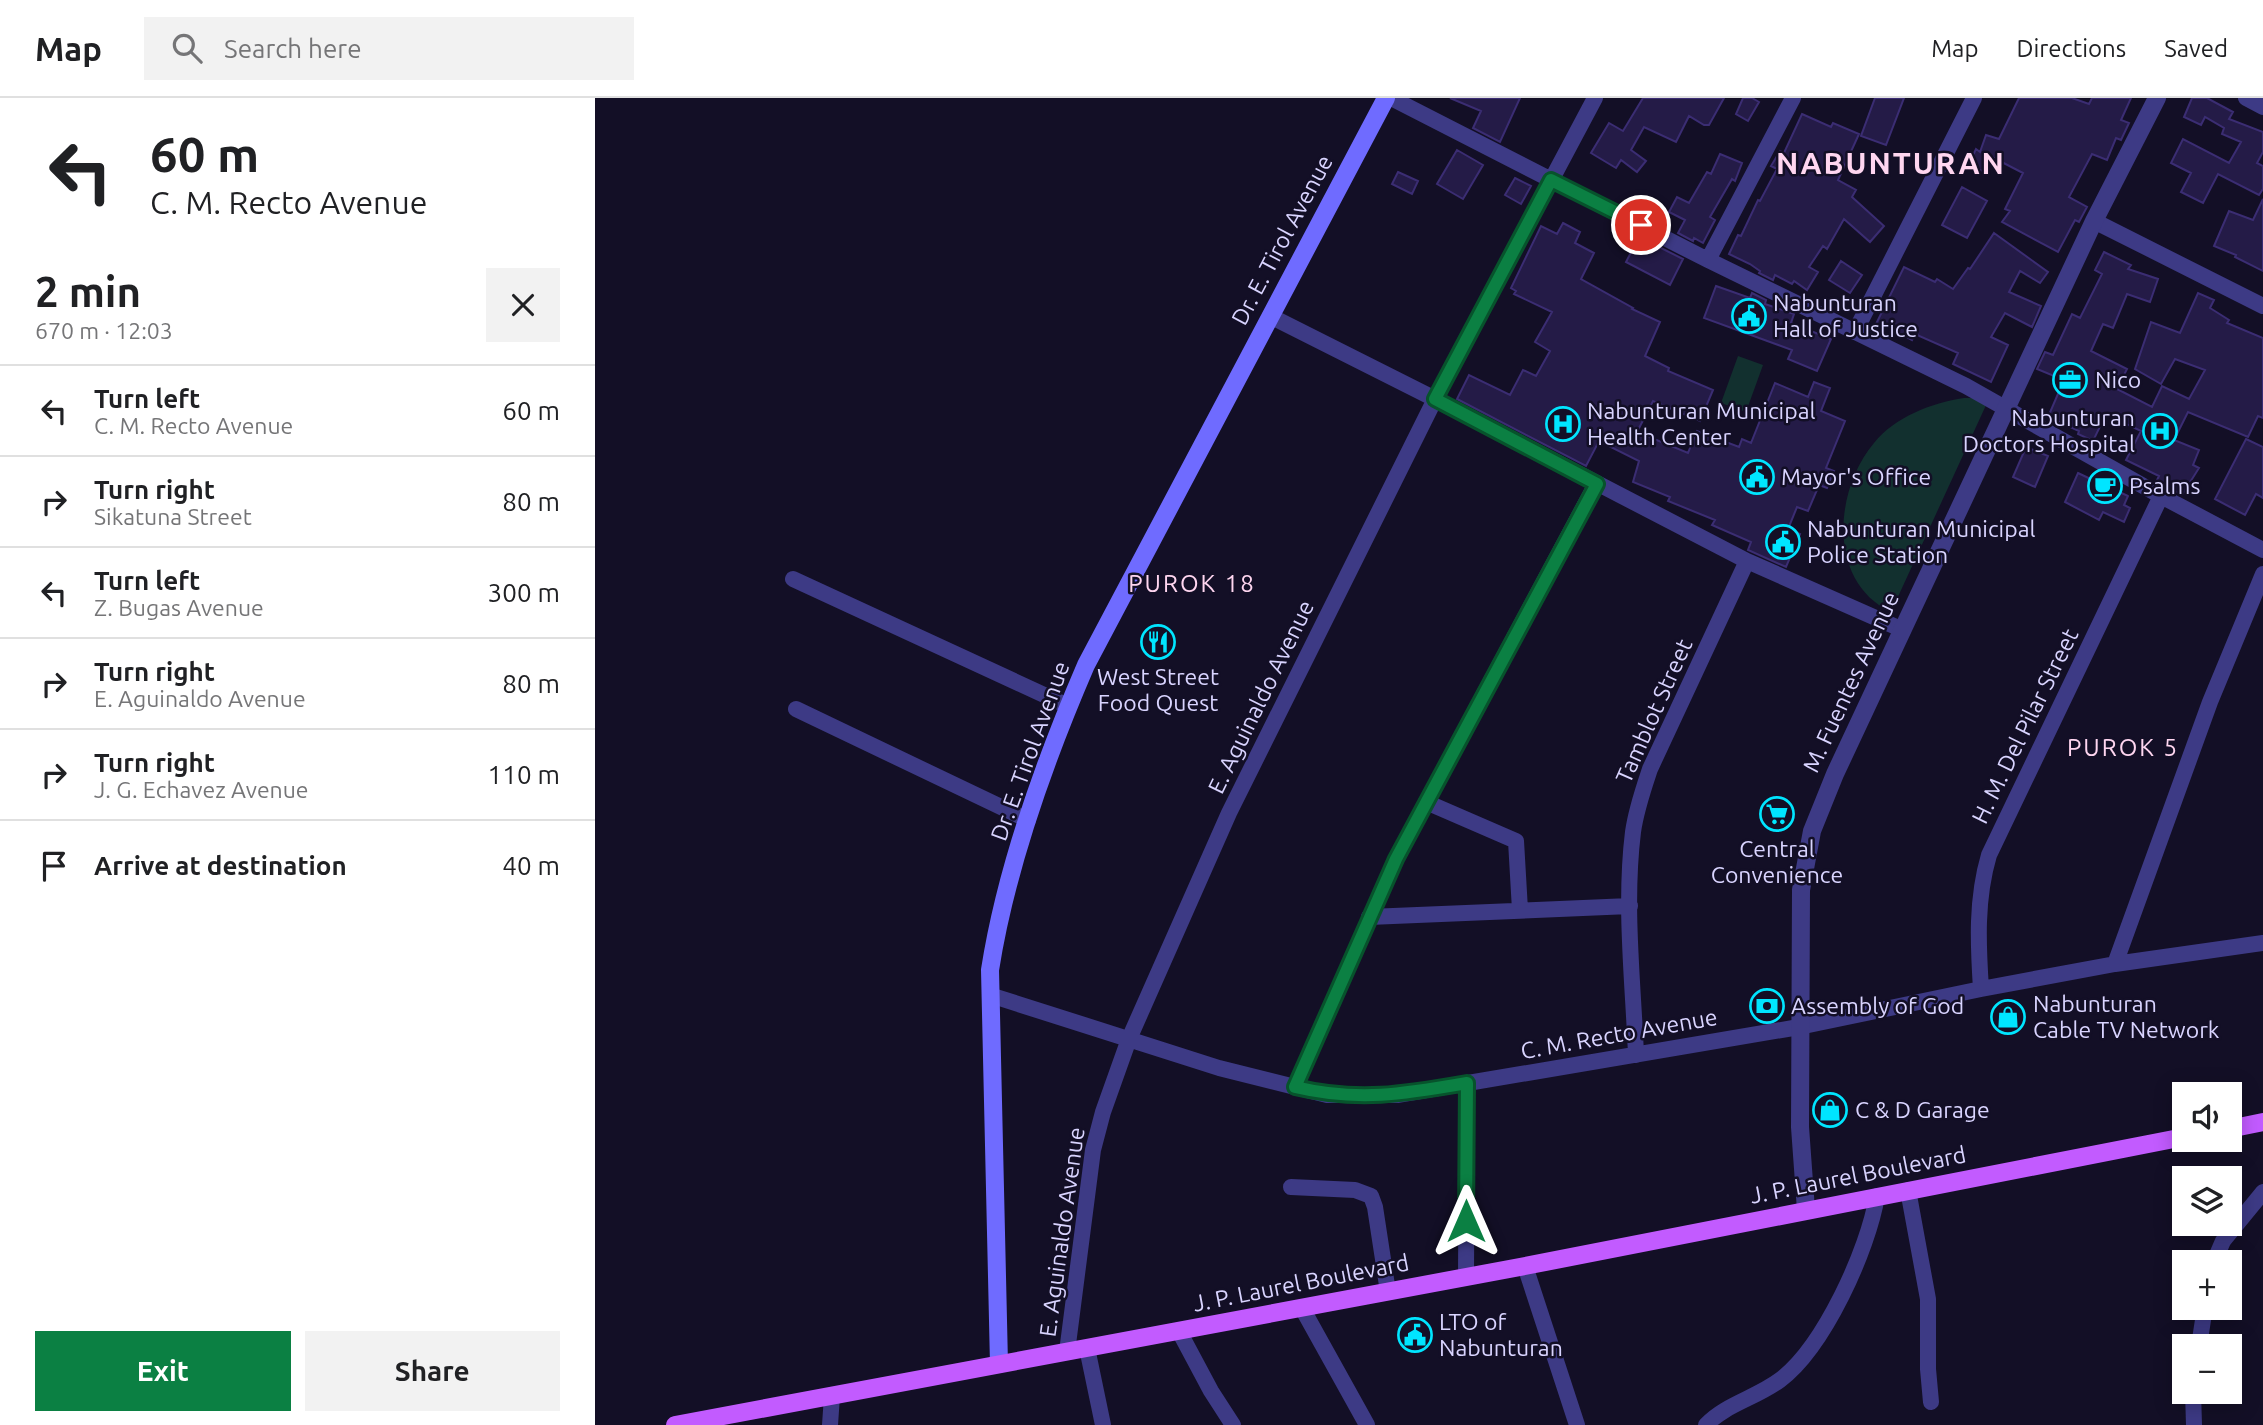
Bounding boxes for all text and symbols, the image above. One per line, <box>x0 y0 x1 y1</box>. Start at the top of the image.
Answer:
search box <box>144 17 634 80</box>
icon: search <box>168 29 206 67</box>
text: Map <box>35 30 102 67</box>
text: Search here <box>224 34 362 63</box>
text: Map <box>1931 35 1978 62</box>
text: Directions <box>2016 35 2126 62</box>
text: Saved <box>2164 35 2228 62</box>
icon: left <box>35 126 126 217</box>
text: 60 m <box>150 126 259 181</box>
district label: NABUNTURAN <box>1776 146 2006 180</box>
street label: Dr. E. Tirol Avenue <box>1226 151 1337 329</box>
text: C. M. Recto Avenue <box>150 184 427 220</box>
pin <box>1611 195 1671 255</box>
icon: arrive <box>1622 206 1660 244</box>
text: 2 min <box>35 268 141 315</box>
button: close <box>486 268 560 342</box>
place label: Nabunturan Hall of Justice <box>1773 290 1918 341</box>
public building icon: Nabunturan Hall of Justice <box>1730 297 1768 335</box>
text: 670 m · 12:03 <box>35 318 173 343</box>
office icon: Nico <box>2051 361 2089 399</box>
place label: Nico <box>2095 367 2141 392</box>
text: Turn left <box>94 384 200 413</box>
icon: left <box>35 392 73 430</box>
text: 60 m <box>502 396 560 425</box>
place label: Nabunturan Municipal Health Center <box>1587 398 1815 449</box>
hospital icon: Nabunturan Municipal Health Center <box>1544 405 1582 443</box>
place label: Nabunturan Doctors Hospital <box>1963 405 2135 456</box>
hospital icon: Nabunturan Doctors Hospital <box>2141 412 2179 450</box>
text: C. M. Recto Avenue <box>94 413 293 438</box>
public building icon: Mayor's Office <box>1738 458 1776 496</box>
place label: Mayor's Office <box>1781 464 1931 489</box>
cafe icon: Psalms <box>2086 467 2124 505</box>
place label: Psalms <box>2129 473 2200 498</box>
text: Turn right <box>94 475 215 504</box>
icon: right <box>35 483 73 521</box>
text: 80 m <box>502 487 560 516</box>
text: Sikatuna Street <box>94 504 252 529</box>
place label: Nabunturan Municipal Police Station <box>1807 516 2035 567</box>
public building icon: Nabunturan Municipal Police Station <box>1764 523 1802 561</box>
text: Turn left <box>94 566 200 595</box>
district label: PUROK 18 <box>1128 570 1256 597</box>
icon: left <box>35 574 73 612</box>
text: 300 m <box>488 578 560 607</box>
street label: M. Fuentes Avenue <box>1798 588 1903 776</box>
text: Z. Bugas Avenue <box>94 595 264 620</box>
street label: E. Aguinaldo Avenue <box>1203 596 1318 797</box>
restaurant icon: West Street Food Quest <box>1139 623 1177 661</box>
street label: H. M. Del Pilar Street <box>1967 624 2083 827</box>
street label: Tamblot Street <box>1611 635 1696 787</box>
text: Turn right <box>94 657 215 686</box>
street label: Dr. E. Tirol Avenue <box>986 658 1074 844</box>
place label: West Street Food Quest <box>1097 664 1219 715</box>
icon: right <box>35 665 73 703</box>
text: 80 m <box>502 669 560 698</box>
text: E. Aguinaldo Avenue <box>94 686 306 711</box>
district label: PUROK 5 <box>2067 734 2179 761</box>
text: Turn right <box>94 748 215 777</box>
icon: right <box>35 756 73 794</box>
text: 110 m <box>488 760 560 789</box>
text: J. G. Echavez Avenue <box>94 777 309 802</box>
supermarket icon: Central Convenience <box>1758 795 1796 833</box>
place label: Central Convenience <box>1711 836 1843 887</box>
icon: arrive <box>35 847 73 885</box>
text: Arrive at destination <box>94 851 347 880</box>
text: 40 m <box>502 851 560 880</box>
bank icon: Assembly of God <box>1748 987 1786 1025</box>
place label: Nabunturan Cable TV Network <box>2033 991 2220 1042</box>
place label: Assembly of God <box>1791 993 1964 1018</box>
shop icon: Nabunturan Cable TV Network <box>1989 998 2027 1036</box>
street label: C. M. Recto Avenue <box>1519 1004 1719 1063</box>
map controls <box>2172 1082 2242 1404</box>
button: sound <box>2172 1082 2242 1152</box>
shop icon: C & D Garage <box>1811 1091 1849 1129</box>
place label: C & D Garage <box>1855 1097 1990 1122</box>
street label: E. Aguinaldo Avenue <box>1034 1125 1089 1338</box>
street label: J. P. Laurel Boulevard <box>1748 1141 1968 1208</box>
button: layers <box>2172 1166 2242 1236</box>
position arrow <box>1429 1184 1503 1258</box>
street label: J. P. Laurel Boulevard <box>1191 1249 1411 1316</box>
button: + <box>2172 1250 2242 1320</box>
place label: LTO of Nabunturan <box>1439 1309 1563 1360</box>
public building icon: LTO of Nabunturan <box>1396 1316 1434 1354</box>
button: Exit <box>35 1331 291 1411</box>
button: Share <box>305 1331 560 1411</box>
button: − <box>2172 1334 2242 1404</box>

